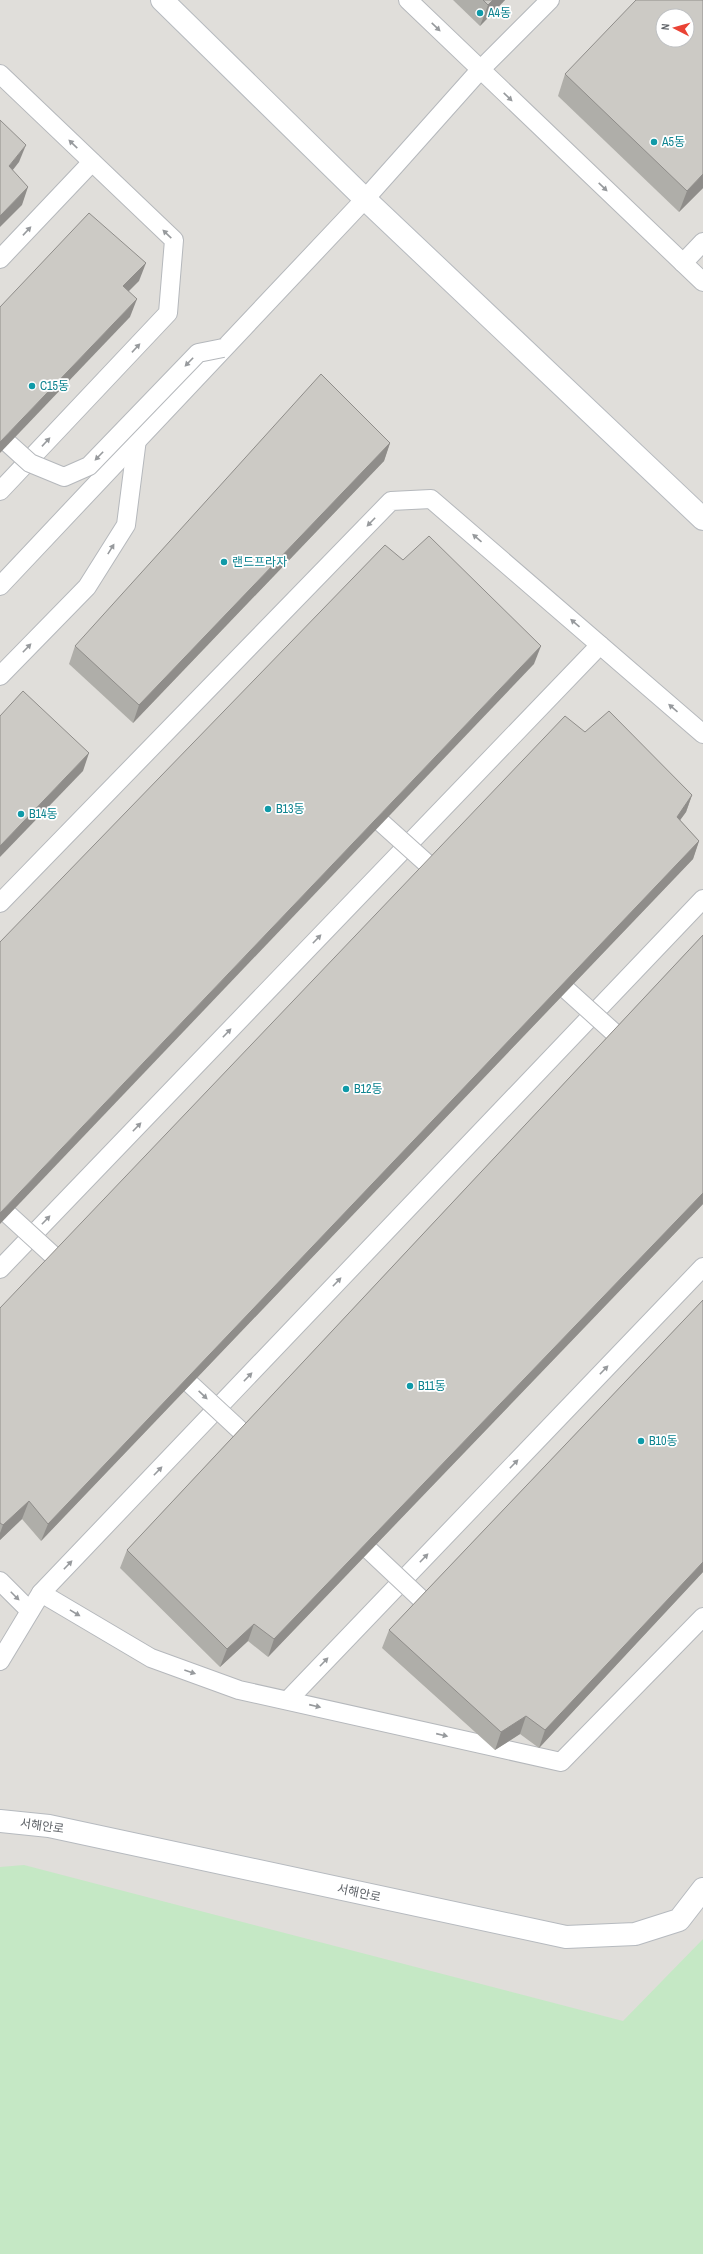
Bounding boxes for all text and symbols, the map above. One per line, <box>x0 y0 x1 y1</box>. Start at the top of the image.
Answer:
place label: A4동 <box>487 5 511 21</box>
marker: A4동 <box>475 8 485 18</box>
north arrow <box>655 8 695 48</box>
one-way arrow <box>431 22 441 32</box>
text: N <box>658 23 672 31</box>
one-way arrow <box>503 92 513 102</box>
place label: A5동 <box>661 134 685 150</box>
marker: A5동 <box>649 137 659 147</box>
one-way arrow <box>68 139 78 149</box>
one-way arrow <box>598 182 608 191</box>
one-way arrow <box>22 226 31 236</box>
one-way arrow <box>162 229 172 239</box>
one-way arrow <box>131 343 140 353</box>
one-way arrow <box>185 358 194 367</box>
place label: C15동 <box>40 378 69 394</box>
marker: C15동 <box>27 381 37 391</box>
one-way arrow <box>41 437 51 447</box>
one-way arrow <box>94 451 104 461</box>
one-way arrow <box>366 517 375 527</box>
one-way arrow <box>472 534 482 543</box>
one-way arrow <box>107 543 114 555</box>
place label: 랜드프라자 <box>232 554 287 570</box>
marker: 랜드프라자 <box>219 557 229 567</box>
one-way arrow <box>570 619 580 628</box>
one-way arrow <box>22 643 32 653</box>
one-way arrow <box>668 704 679 713</box>
place label: B13동 <box>276 801 305 817</box>
marker: B13동 <box>263 804 273 814</box>
place label: B14동 <box>29 806 58 822</box>
marker: B14동 <box>16 809 26 819</box>
one-way arrow <box>312 934 322 944</box>
one-way arrow <box>222 1028 232 1038</box>
place label: B12동 <box>354 1081 383 1097</box>
marker: B12동 <box>341 1084 351 1094</box>
one-way arrow <box>132 1122 142 1132</box>
one-way arrow <box>42 1215 51 1225</box>
one-way arrow <box>332 1278 341 1287</box>
one-way arrow <box>599 1365 609 1375</box>
one-way arrow <box>243 1371 252 1382</box>
place label: B11동 <box>418 1378 446 1394</box>
marker: B11동 <box>405 1381 415 1391</box>
one-way arrow <box>198 1391 208 1400</box>
place label: B10동 <box>649 1433 678 1449</box>
marker: B10동 <box>636 1436 646 1446</box>
one-way arrow <box>509 1459 519 1469</box>
one-way arrow <box>153 1466 163 1476</box>
one-way arrow <box>419 1553 429 1563</box>
one-way arrow <box>63 1560 73 1570</box>
one-way arrow <box>10 1591 20 1601</box>
one-way arrow <box>69 1609 81 1616</box>
one-way arrow <box>320 1657 329 1667</box>
one-way arrow <box>184 1669 196 1675</box>
one-way arrow <box>309 1704 321 1710</box>
one-way arrow <box>436 1732 448 1738</box>
street label: 서해안로 <box>19 1815 65 1837</box>
street label: 서해안로 <box>336 1881 382 1905</box>

